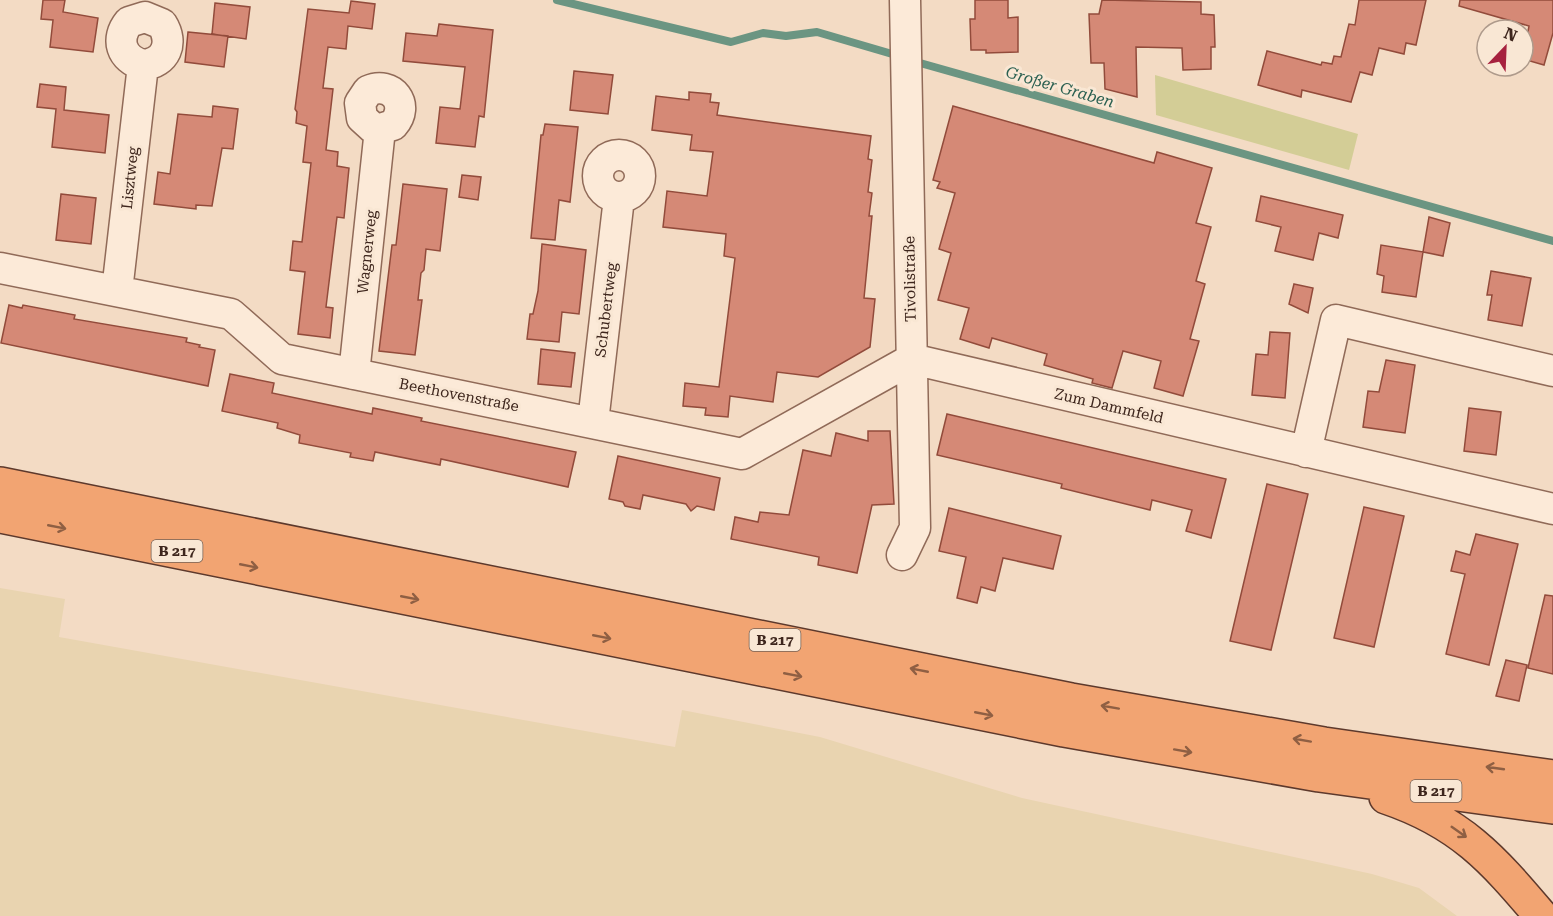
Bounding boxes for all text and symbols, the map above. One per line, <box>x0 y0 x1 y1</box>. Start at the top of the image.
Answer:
north arrow <box>1475 18 1535 78</box>
text: N <box>1501 23 1520 46</box>
water label: Großer Graben <box>1004 62 1117 112</box>
street label: Lisztweg <box>118 145 142 210</box>
street label: Wagnerweg <box>354 209 380 295</box>
street label: Tivolistraße <box>900 236 920 322</box>
street label: Schubertweg <box>591 261 621 359</box>
street label: Beethovenstraße <box>398 375 520 415</box>
street label: Zum Dammfeld <box>1053 385 1166 427</box>
one-way arrow <box>47 522 67 533</box>
road number: B 217 <box>152 540 202 562</box>
one-way arrow <box>239 560 258 572</box>
one-way arrow <box>400 593 420 604</box>
road number: B 217 <box>750 629 800 651</box>
one-way arrow <box>591 632 611 643</box>
one-way arrow <box>909 663 928 675</box>
one-way arrow <box>782 670 802 681</box>
one-way arrow <box>1101 701 1120 712</box>
one-way arrow <box>974 709 993 720</box>
one-way arrow <box>1293 734 1313 745</box>
one-way arrow <box>1173 746 1193 757</box>
one-way arrow <box>1486 763 1506 774</box>
road number: B 217 <box>1410 780 1462 802</box>
one-way arrow <box>1450 826 1467 838</box>

